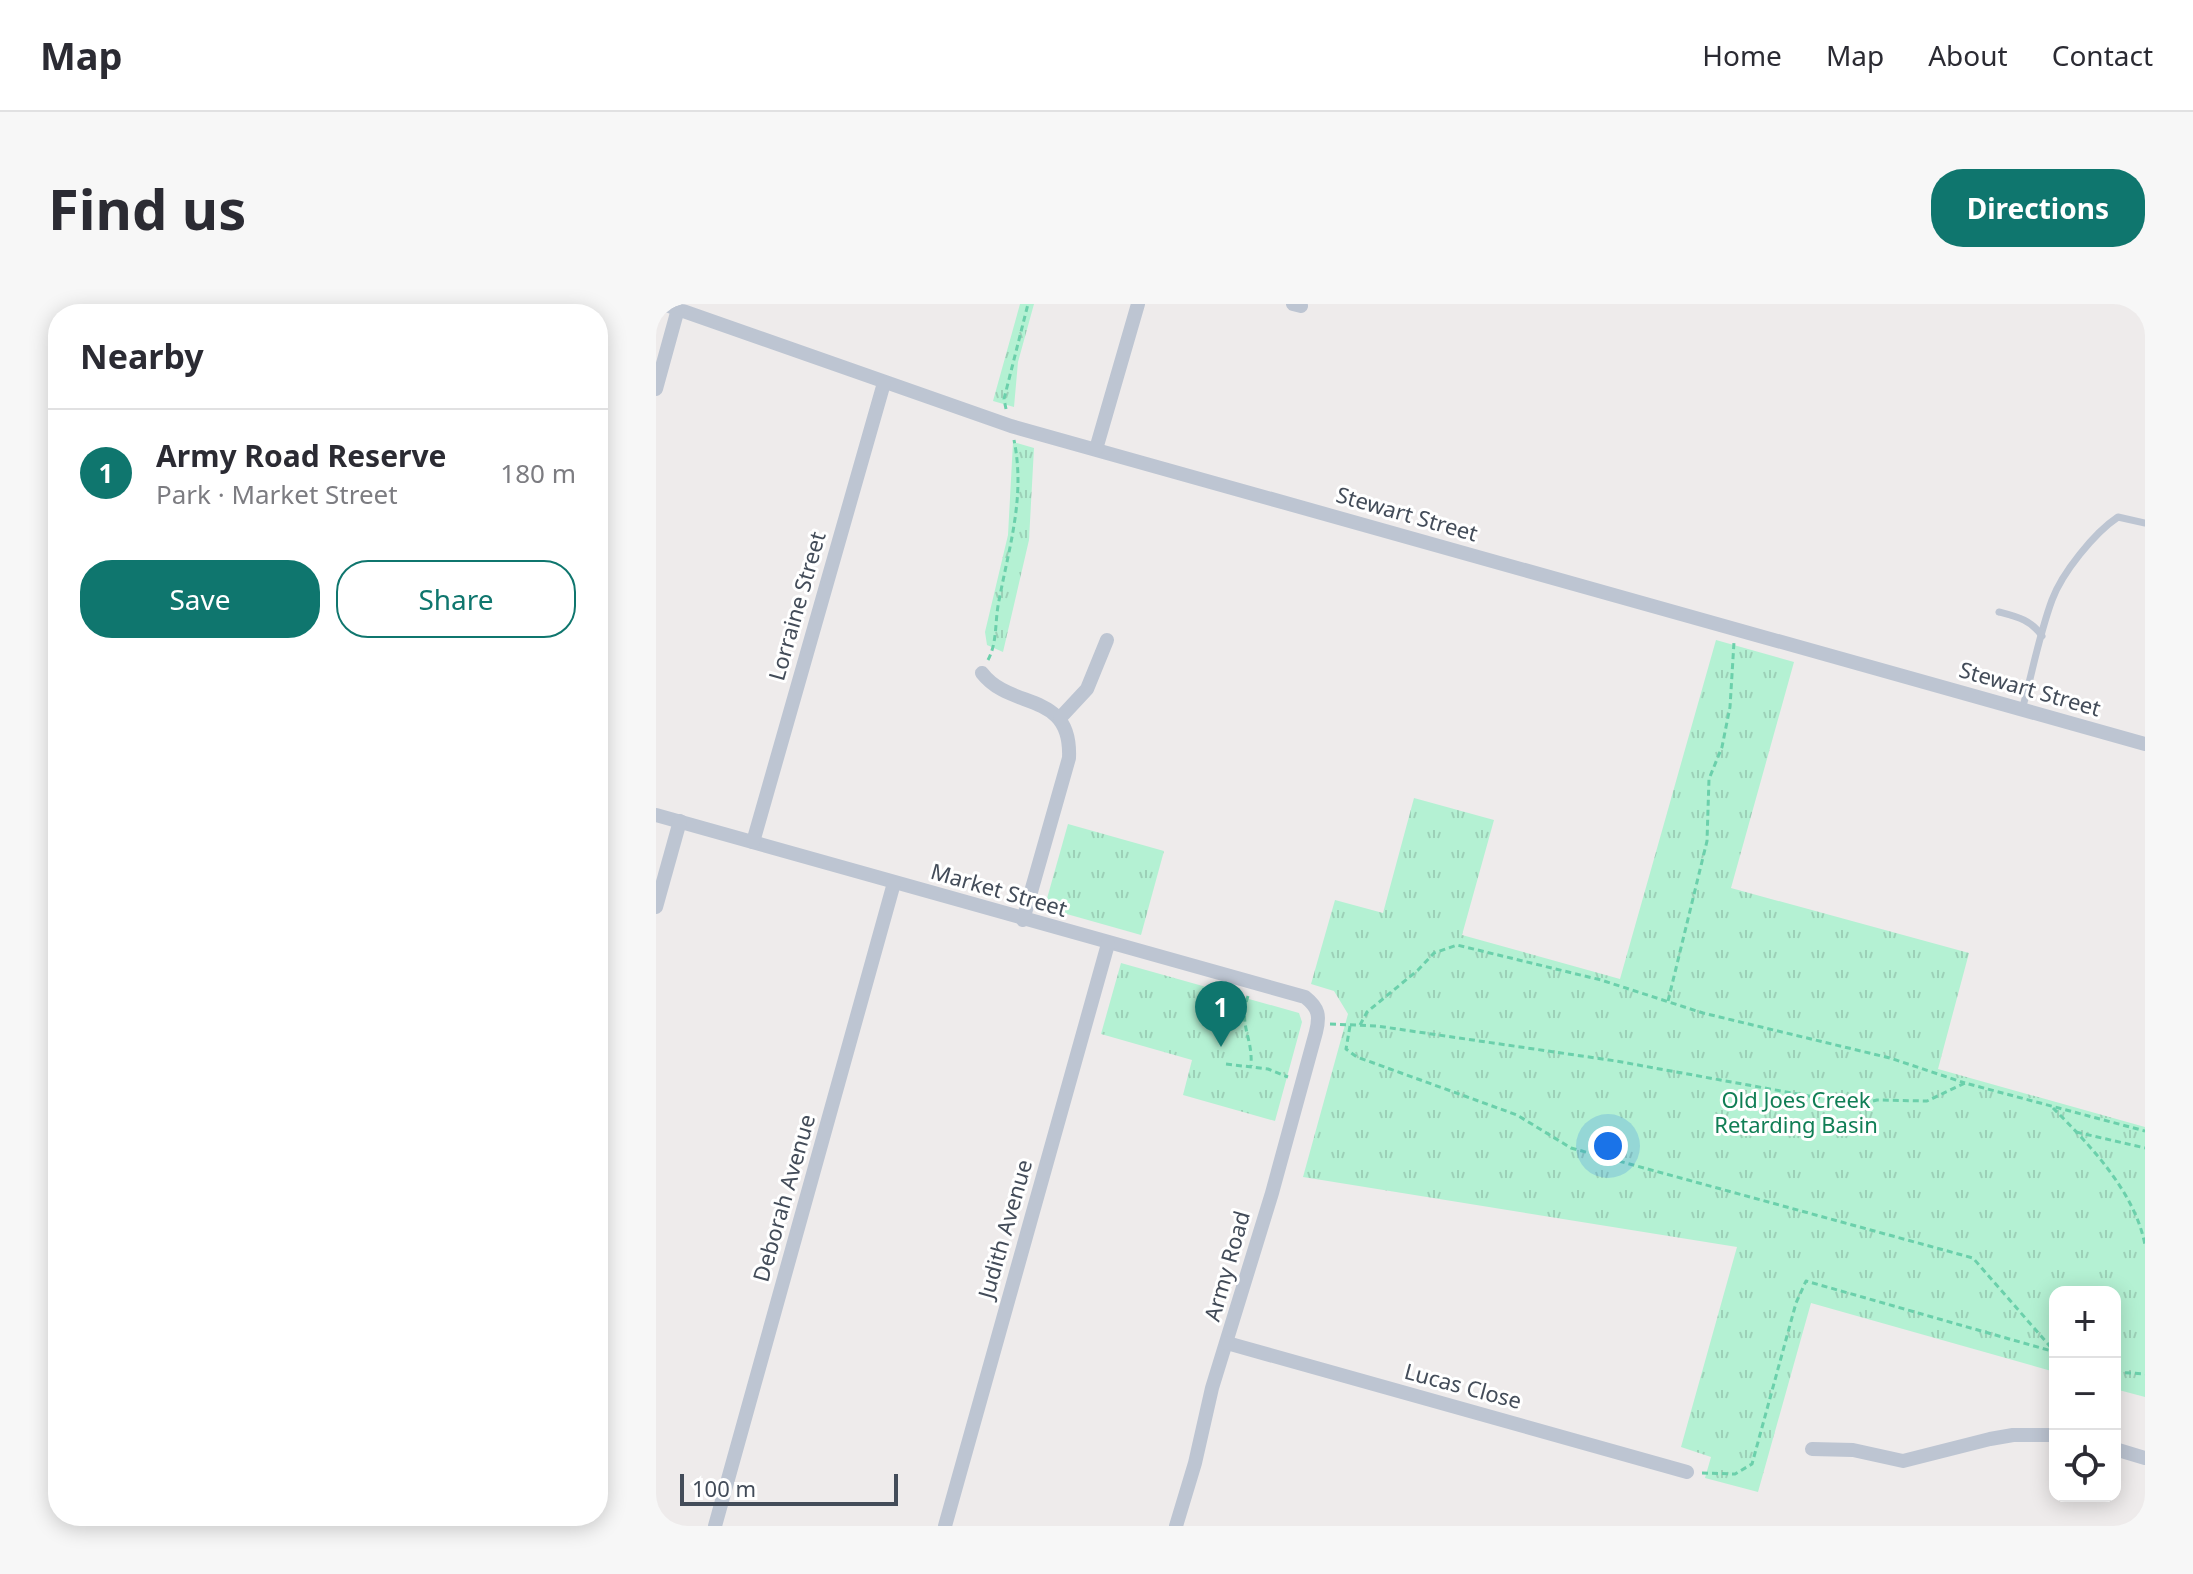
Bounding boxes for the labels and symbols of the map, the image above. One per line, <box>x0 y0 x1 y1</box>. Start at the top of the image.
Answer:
street label: Stewart Street <box>1333 479 1482 548</box>
street label: Lorraine Street <box>760 528 832 684</box>
street label: Stewart Street <box>1956 654 2105 723</box>
street label: Market Street <box>928 855 1071 923</box>
pin: 1 <box>1195 981 1247 1047</box>
park label: Old Joes Creek Retarding Basin <box>1714 1084 1878 1139</box>
street label: Deborah Avenue <box>745 1111 821 1285</box>
your location <box>1588 1126 1628 1166</box>
street label: Judith Avenue <box>969 1156 1038 1304</box>
street label: Army Road <box>1196 1207 1256 1324</box>
street label: Lucas Close <box>1401 1355 1525 1415</box>
scale bar <box>680 1470 898 1506</box>

